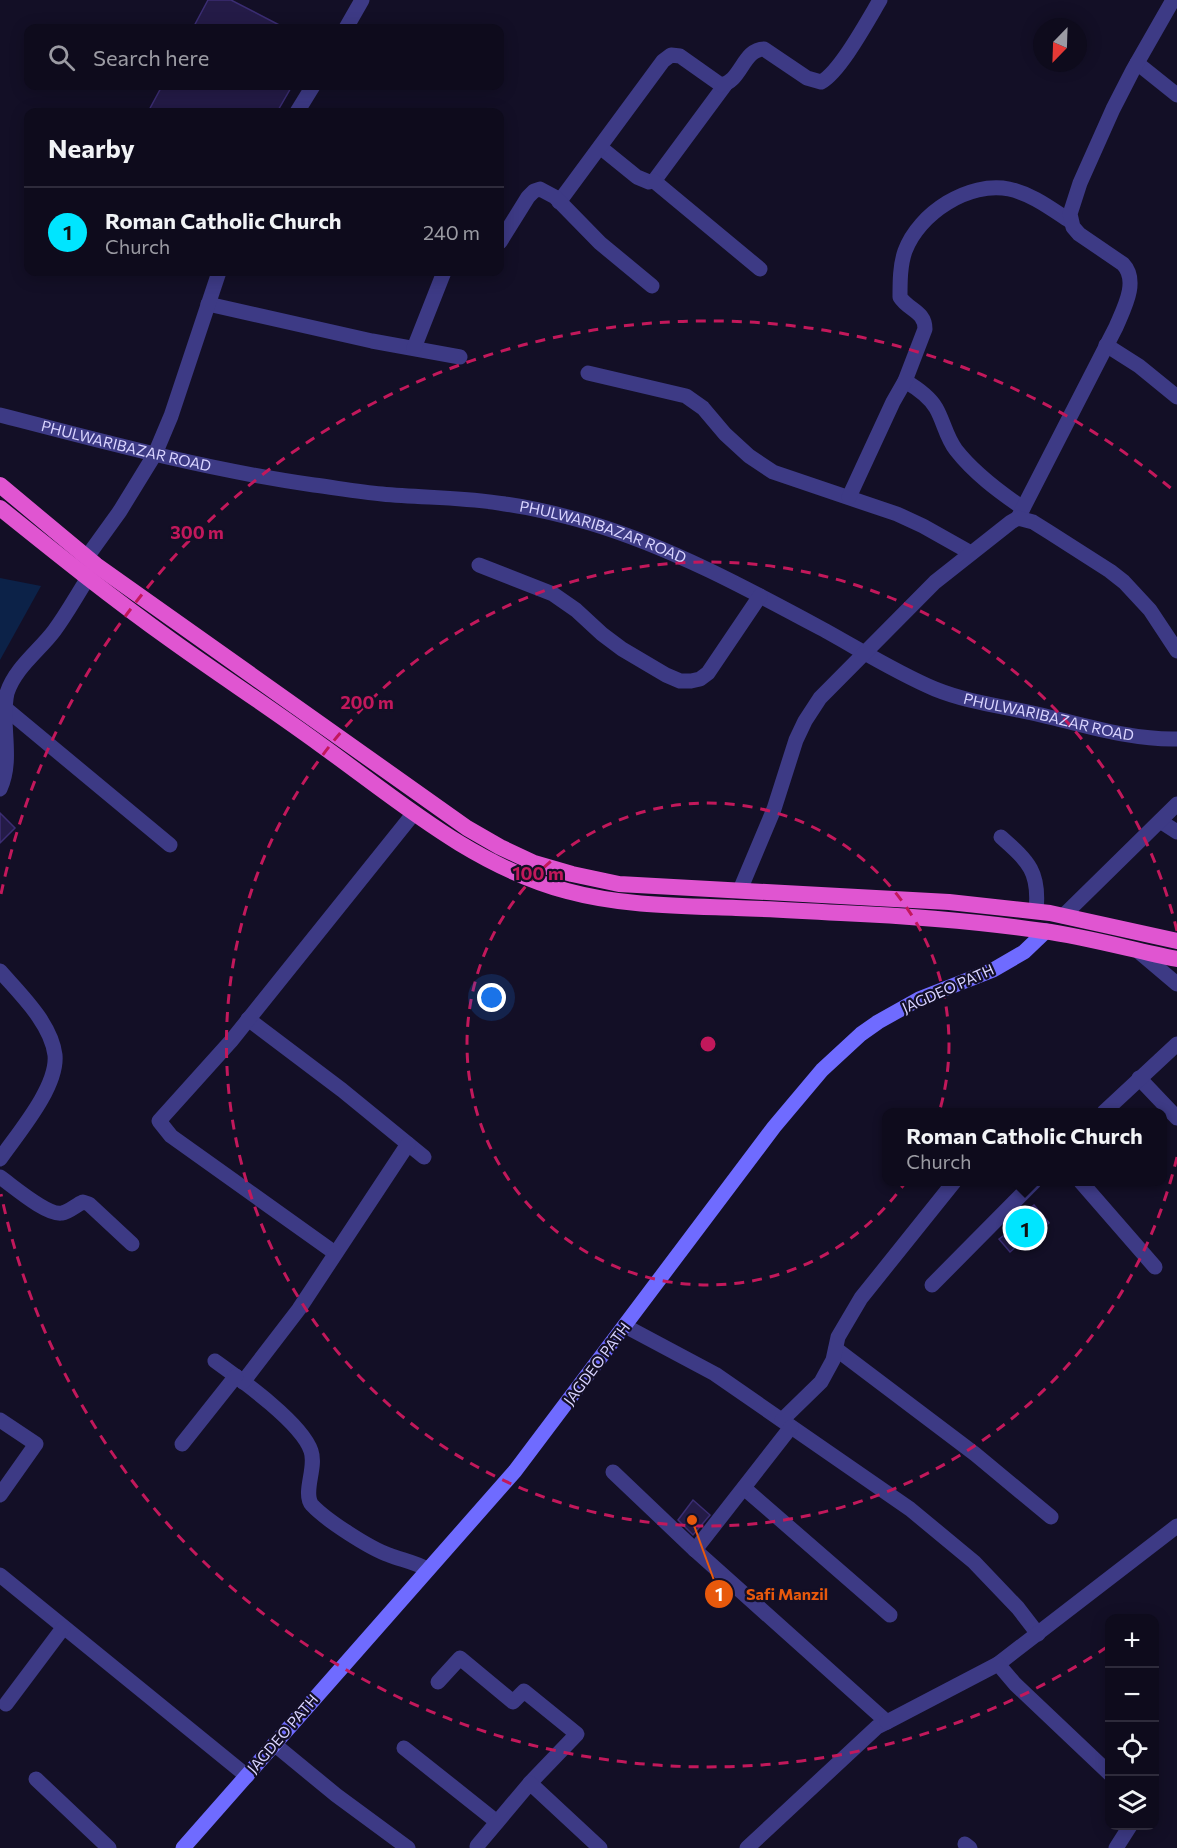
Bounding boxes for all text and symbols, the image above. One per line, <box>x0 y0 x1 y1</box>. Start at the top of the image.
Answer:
north arrow <box>1033 18 1087 72</box>
search box <box>24 24 504 90</box>
icon: search <box>45 41 78 74</box>
text: Search here <box>93 44 209 71</box>
text: Nearby <box>48 132 135 163</box>
text: Roman Catholic Church <box>105 207 342 234</box>
text: 1 <box>63 220 72 244</box>
text: 240 m <box>423 220 480 244</box>
text: Church <box>105 234 170 258</box>
street label: PHULWARIBAZAR ROAD <box>39 416 213 475</box>
street label: PHULWARIBAZAR ROAD <box>518 496 689 567</box>
text: 300 m <box>170 521 224 543</box>
street label: PHULWARIBAZAR ROAD <box>962 689 1136 744</box>
text: 200 m <box>340 691 394 713</box>
text: 100 m <box>512 862 564 884</box>
street label: JAGDEO PATH <box>899 960 996 1016</box>
your location <box>477 983 506 1012</box>
centre of rings <box>698 1034 718 1054</box>
popup <box>882 1108 1167 1186</box>
text: Roman Catholic Church <box>906 1122 1143 1149</box>
text: Church <box>906 1149 972 1173</box>
pin: 1 <box>1006 1206 1044 1250</box>
street label: JAGDEO PATH <box>559 1319 633 1408</box>
callout: Safi Manzil <box>704 1577 840 1611</box>
text: 1 <box>715 1583 723 1605</box>
text: Safi Manzil <box>746 1584 828 1603</box>
map controls <box>1105 1614 1159 1830</box>
button: + <box>1105 1614 1159 1668</box>
button: − <box>1105 1668 1159 1722</box>
street label: JAGDEO PATH <box>243 1690 321 1777</box>
button: locate <box>1105 1722 1159 1776</box>
button: layers <box>1105 1776 1159 1830</box>

